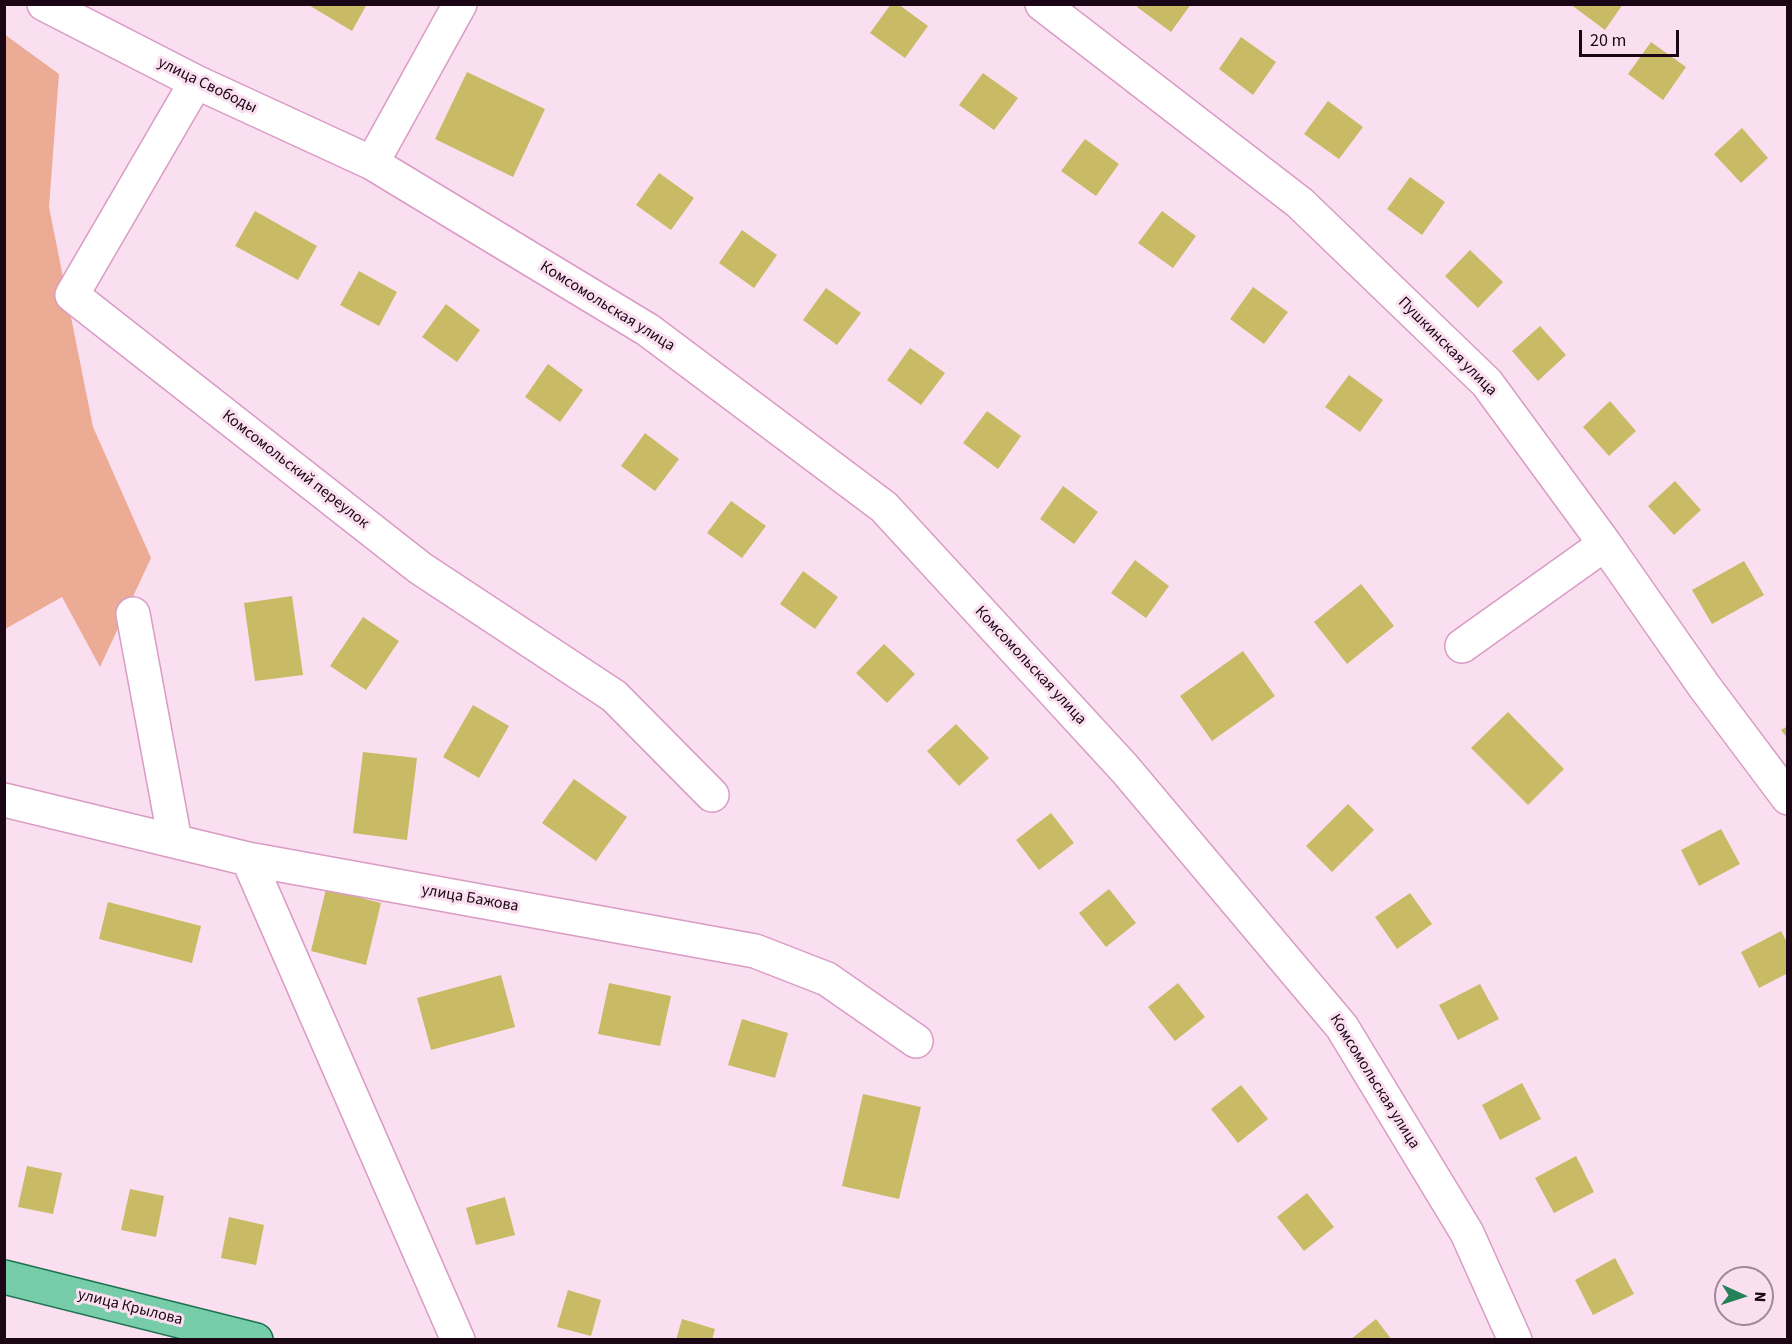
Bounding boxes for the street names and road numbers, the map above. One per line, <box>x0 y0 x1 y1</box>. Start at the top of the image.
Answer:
street label: улица Свободы <box>154 54 260 118</box>
street label: Комсомольская улица <box>536 258 678 356</box>
street label: Пушкинская улица <box>1393 293 1501 401</box>
street label: Комсомольский переулок <box>218 407 372 533</box>
street label: Комсомольская улица <box>970 603 1090 729</box>
street label: улица Бажова <box>420 881 520 917</box>
street label: Комсомольская улица <box>1325 1011 1423 1153</box>
street label: улица Крылова <box>76 1286 184 1330</box>

